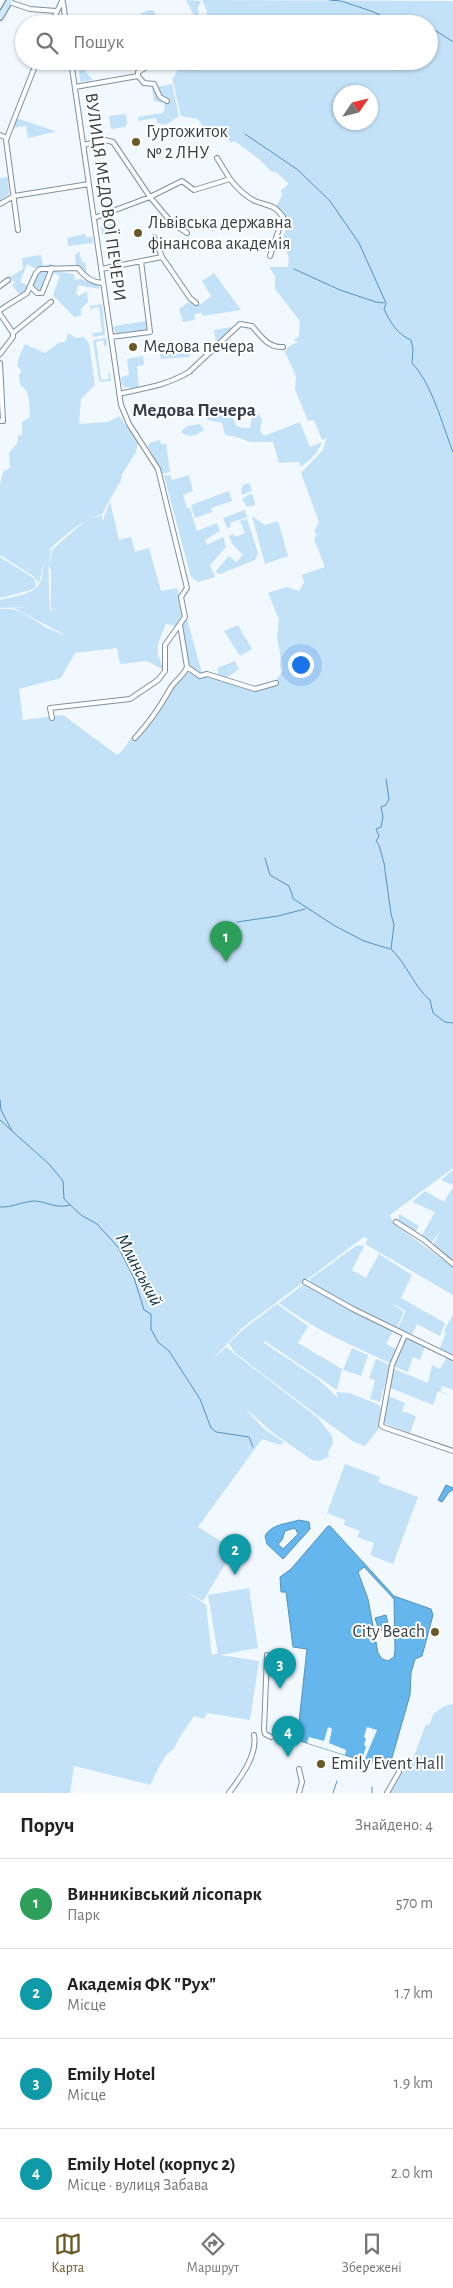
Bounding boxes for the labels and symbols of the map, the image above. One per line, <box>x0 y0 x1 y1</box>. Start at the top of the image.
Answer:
north arrow <box>333 85 378 130</box>
street label: ВУЛИЦЯ МЕДОВОЇ ПЕЧЕРИ <box>81 91 131 303</box>
place label: Гуртожиток № 2 ЛНУ <box>146 123 229 162</box>
marker: Гуртожиток № 2 ЛНУ <box>130 136 142 148</box>
place label: Львівська державна фінансова академія <box>148 214 292 253</box>
marker: Львівська державна фінансова академія <box>132 227 144 239</box>
place label: Медова печера <box>143 338 254 356</box>
marker: Медова печера <box>127 341 139 353</box>
district label: Медова Печера <box>132 401 256 420</box>
your location <box>288 652 314 678</box>
pin: 1 <box>210 921 242 962</box>
water label: Млинський <box>112 1231 166 1309</box>
pin: 2 <box>219 1534 251 1575</box>
place label: City Beach <box>353 1623 425 1641</box>
marker: City Beach <box>429 1626 441 1638</box>
pin: 3 <box>264 1648 296 1689</box>
pin: 4 <box>272 1716 304 1757</box>
place label: Emily Event Hall <box>331 1755 444 1773</box>
marker: Emily Event Hall <box>315 1758 327 1770</box>

